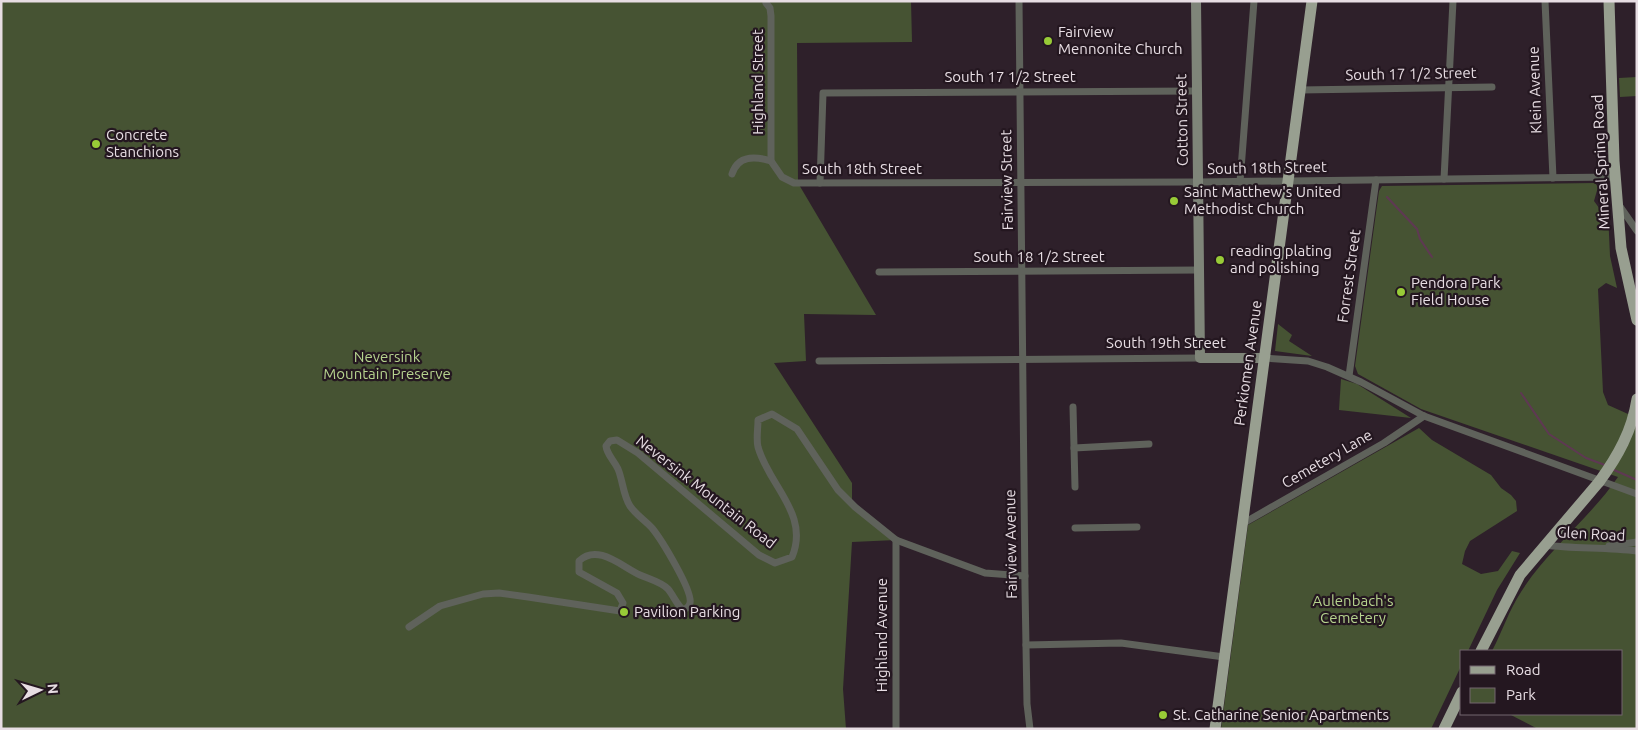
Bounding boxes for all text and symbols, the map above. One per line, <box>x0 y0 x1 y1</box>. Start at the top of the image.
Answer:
place label: Fairview Mennonite Church <box>1058 23 1183 57</box>
street label: Highland Street <box>749 29 766 135</box>
marker: Fairview Mennonite Church <box>1042 35 1054 47</box>
street label: Klein Avenue <box>1524 46 1545 134</box>
street label: South 17 1/2 Street <box>1345 64 1477 83</box>
street label: South 17 1/2 Street <box>944 68 1076 85</box>
street label: Cotton Street <box>1172 74 1191 166</box>
street label: Mineral Spring Road <box>1588 94 1613 230</box>
place label: Concrete Stanchions <box>106 126 179 160</box>
street label: Fairview Street <box>997 129 1016 231</box>
marker: Concrete Stanchions <box>90 138 102 150</box>
street label: South 18th Street <box>1207 158 1327 177</box>
street label: South 18th Street <box>802 160 922 177</box>
place label: Saint Matthew's United Methodist Church <box>1184 183 1341 217</box>
marker: Saint Matthew's United Methodist Church <box>1168 195 1180 207</box>
street label: Forrest Street <box>1334 228 1363 324</box>
place label: reading plating and polishing <box>1230 242 1332 276</box>
street label: South 18 1/2 Street <box>973 248 1105 265</box>
marker: reading plating and polishing <box>1214 254 1226 266</box>
place label: Pendora Park Field House <box>1411 274 1501 308</box>
marker: Pendora Park Field House <box>1395 286 1407 298</box>
street label: Perkiomen Avenue <box>1230 299 1265 427</box>
street label: South 19th Street <box>1106 334 1226 351</box>
park label: Neversink Mountain Preserve <box>323 348 451 382</box>
street label: Cemetery Lane <box>1278 426 1375 491</box>
street label: Neversink Mountain Road <box>633 432 780 551</box>
street label: Fairview Avenue <box>1001 489 1020 599</box>
street label: Glen Road <box>1556 523 1626 544</box>
street label: Highland Avenue <box>873 578 890 692</box>
park label: Aulenbach's Cemetery <box>1313 592 1393 626</box>
place label: Pavilion Parking <box>634 603 741 620</box>
marker: Pavilion Parking <box>618 606 630 618</box>
legend <box>1460 650 1623 715</box>
text: Road <box>1506 661 1541 678</box>
north arrow <box>15 665 65 715</box>
text: N <box>45 683 61 695</box>
text: Park <box>1506 686 1536 703</box>
place label: St. Catharine Senior Apartments <box>1173 706 1389 723</box>
marker: St. Catharine Senior Apartments <box>1157 709 1169 721</box>

